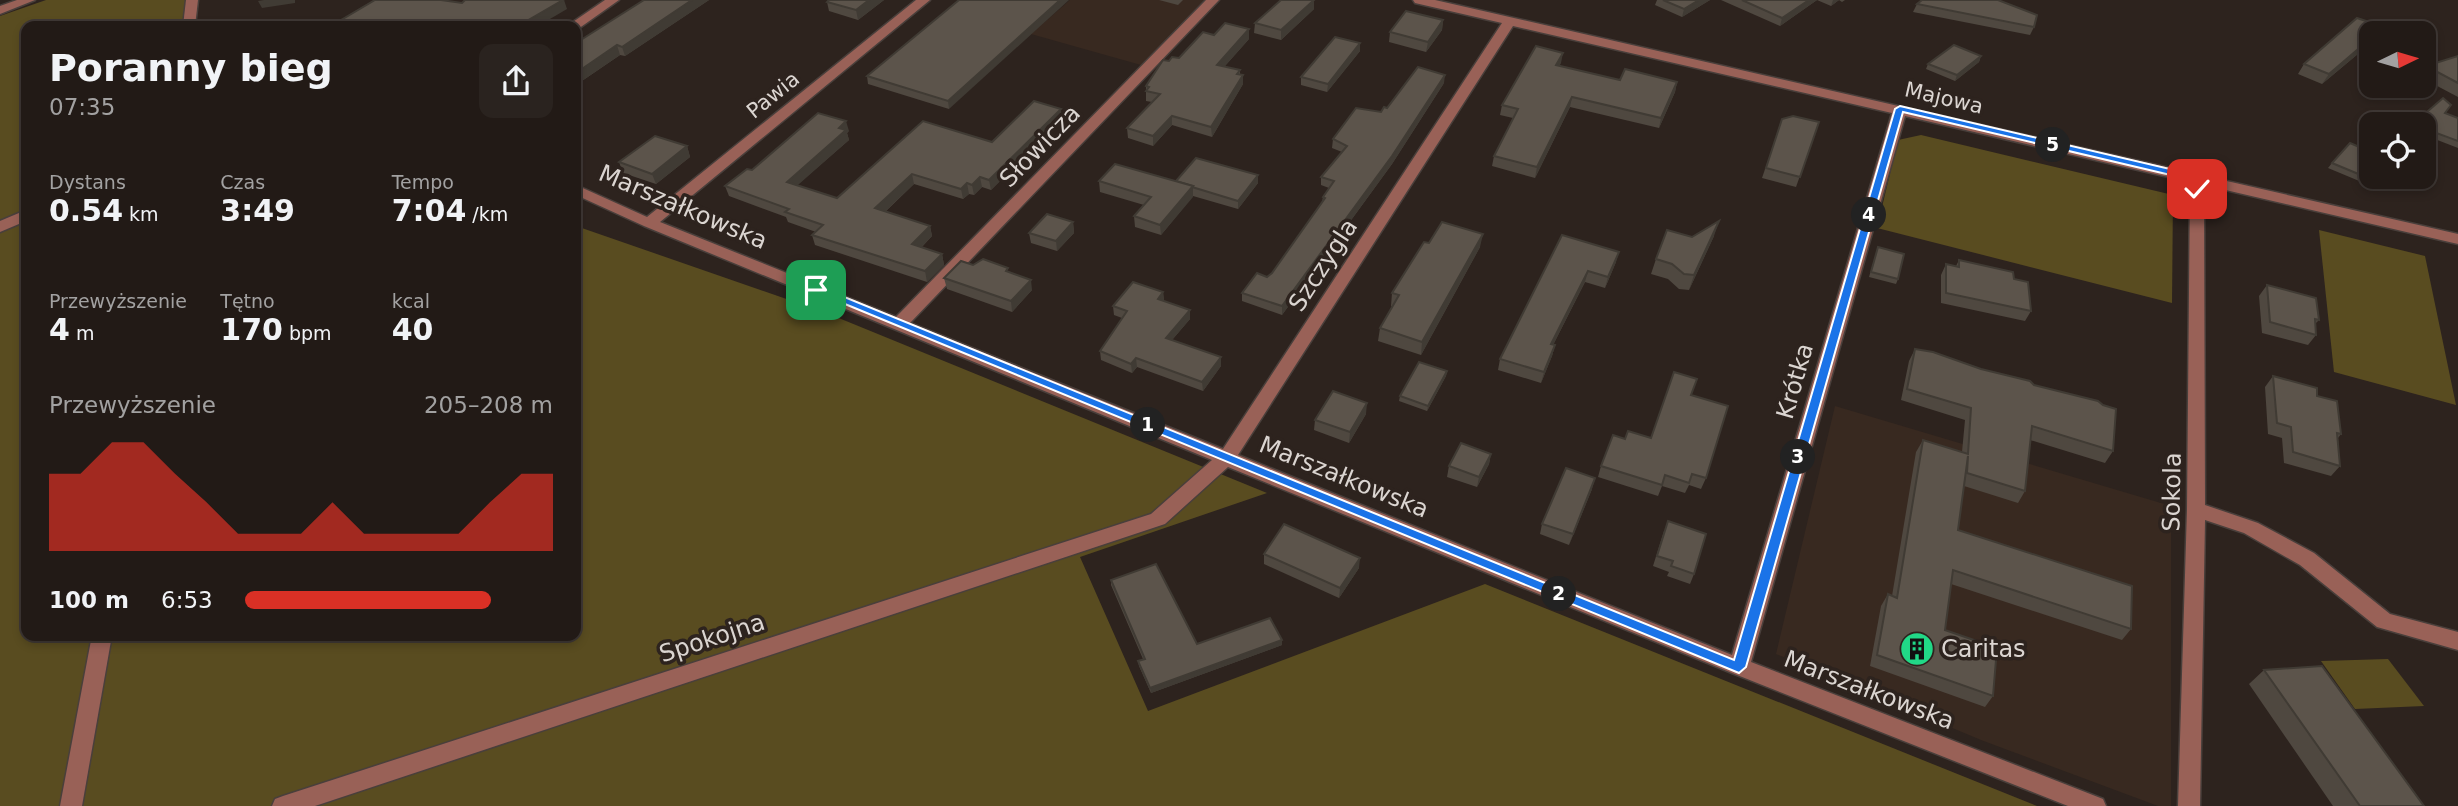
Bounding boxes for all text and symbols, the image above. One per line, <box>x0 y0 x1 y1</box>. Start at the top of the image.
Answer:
north arrow <box>2359 21 2436 98</box>
map controls <box>2359 21 2436 189</box>
button: share <box>479 44 553 118</box>
text: Poranny bieg <box>49 46 333 90</box>
street label: Pawia <box>742 67 804 123</box>
street label: Majowa <box>1902 77 1986 119</box>
text: 07:35 <box>49 94 115 120</box>
street label: Słowicza <box>994 99 1086 193</box>
button: locate <box>2359 112 2436 189</box>
pin: 5 <box>2036 128 2070 162</box>
text: 5 <box>2046 133 2059 155</box>
street label: Marszałkowska <box>595 159 771 255</box>
pin <box>2167 159 2227 219</box>
icon: check <box>2178 170 2216 208</box>
text: Dystans <box>49 171 126 193</box>
text: Czas <box>220 171 265 193</box>
text: Tempo <box>392 171 454 193</box>
text: 0.54 <box>49 193 123 228</box>
text: 3:49 <box>220 193 295 228</box>
text: 7:04 <box>392 193 466 228</box>
pin: 4 <box>1852 198 1886 232</box>
text: km <box>123 203 159 225</box>
text: /km <box>466 203 508 225</box>
text: 4 <box>1862 203 1875 225</box>
street label: Szczygla <box>1283 214 1363 316</box>
pin <box>786 260 846 320</box>
icon: arrive <box>797 271 835 309</box>
text: Przewyższenie <box>49 290 187 312</box>
text: Tętno <box>220 290 275 312</box>
text: kcal <box>392 290 430 312</box>
text: 4 <box>49 312 70 347</box>
text: 170 <box>220 312 283 347</box>
text: 40 <box>392 312 433 347</box>
text: m <box>70 322 94 344</box>
text: bpm <box>283 322 332 344</box>
street label: Krótka <box>1771 340 1819 422</box>
text: Przewyższenie <box>49 392 216 418</box>
text: 205–208 m <box>424 392 553 418</box>
pin: 1 <box>1130 408 1166 442</box>
text: 1 <box>1141 413 1154 435</box>
street label: Marszałkowska <box>1255 430 1433 524</box>
pin: 3 <box>1780 440 1815 475</box>
text: 3 <box>1791 445 1804 467</box>
street label: Sokola <box>2157 452 2187 532</box>
pin: 2 <box>1542 576 1576 612</box>
text: 2 <box>1552 582 1565 604</box>
text: 100 m <box>49 587 129 613</box>
text: 6:53 <box>161 587 213 613</box>
street label: Spokojna <box>656 608 768 668</box>
building icon: Caritas <box>1898 630 1936 668</box>
place label: Caritas <box>1941 635 2026 663</box>
street label: Marszałkowska <box>1780 645 1958 735</box>

